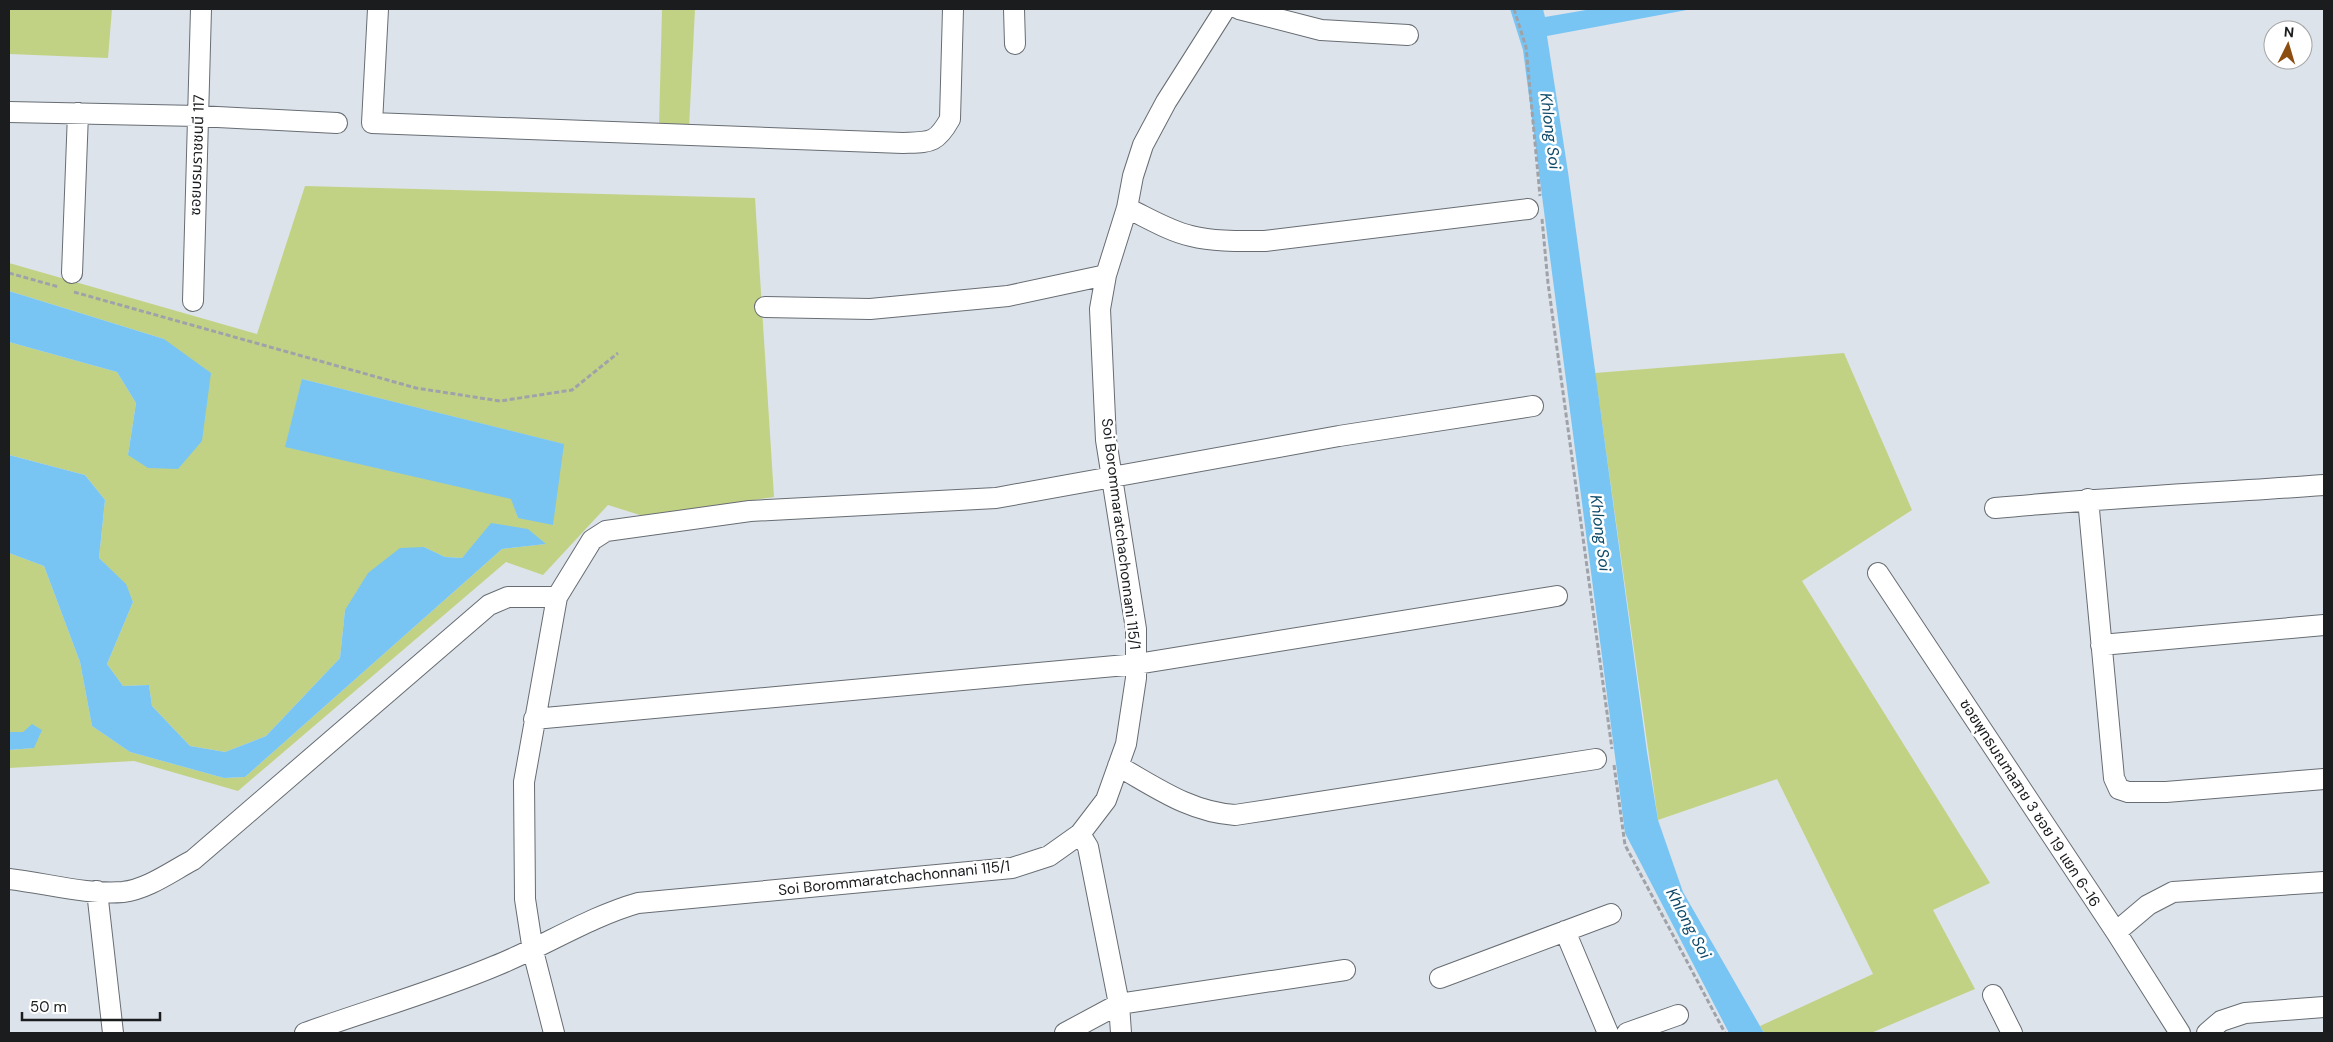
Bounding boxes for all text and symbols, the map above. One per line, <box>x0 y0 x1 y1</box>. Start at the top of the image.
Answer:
north arrow <box>2263 20 2313 70</box>
text: N <box>2283 23 2295 41</box>
water label: Khlong Soi <box>1535 92 1566 172</box>
street label: ซอยบรมราชชนนี 117 <box>185 94 209 216</box>
street label: Soi Borommaratchachonnani 115/1 <box>1097 417 1145 651</box>
water label: Khlong Soi <box>1585 494 1616 574</box>
street label: ซอยพุทธมณฑลสาย 3 ซอย 19 แยก 6-16 <box>1955 695 2105 911</box>
street label: Soi Borommaratchachonnani 115/1 <box>777 856 1011 900</box>
water label: Khlong Soi <box>1661 884 1716 963</box>
scale bar <box>22 990 160 1022</box>
text: 50 m <box>30 997 67 1017</box>

